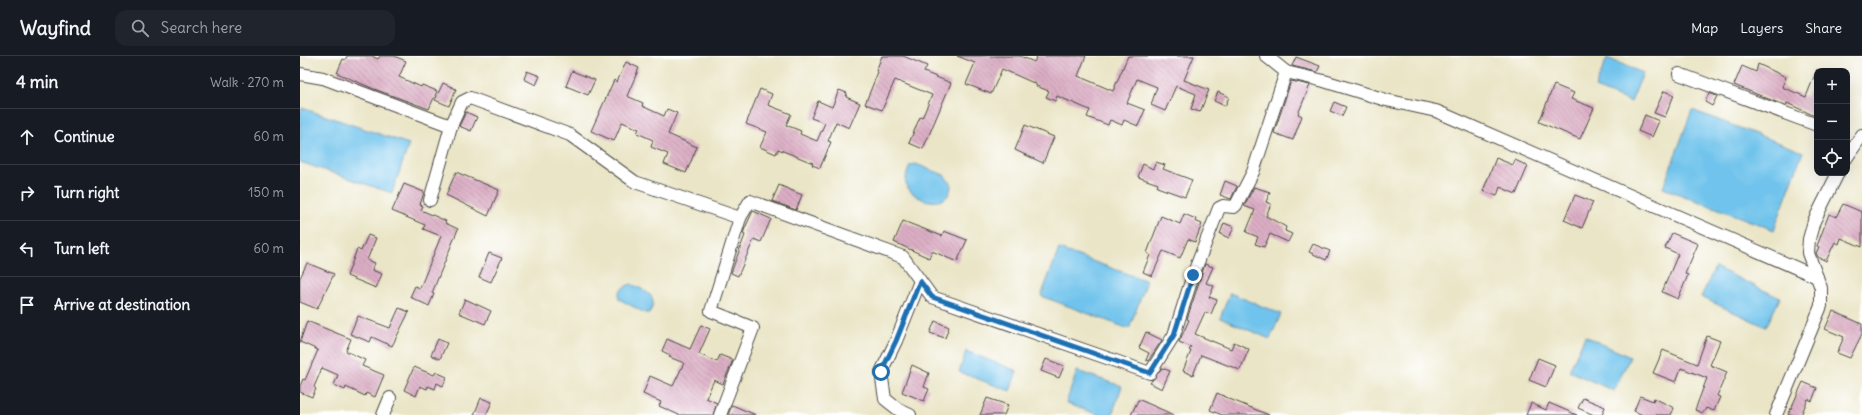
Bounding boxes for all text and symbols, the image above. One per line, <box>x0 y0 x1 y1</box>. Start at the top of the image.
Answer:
search box <box>115 10 395 46</box>
text: Wayfind <box>20 16 91 40</box>
icon: search <box>129 17 151 39</box>
text: Search here <box>161 18 242 37</box>
text: Map <box>1691 19 1718 37</box>
text: Layers <box>1740 19 1783 37</box>
text: Share <box>1805 19 1842 37</box>
map controls <box>1814 68 1850 176</box>
button: + <box>1814 68 1850 104</box>
text: 4 min <box>16 71 58 93</box>
text: Walk · 270 m <box>210 74 284 91</box>
button: − <box>1814 104 1850 140</box>
icon: ahead <box>16 126 38 148</box>
text: Continue <box>54 127 115 146</box>
text: 60 m <box>253 128 284 145</box>
button: locate <box>1814 140 1850 176</box>
icon: right <box>16 182 38 204</box>
text: Turn right <box>54 183 119 202</box>
text: 150 m <box>248 184 284 201</box>
icon: left <box>16 238 38 260</box>
text: Turn left <box>54 239 109 258</box>
text: 60 m <box>253 240 284 257</box>
route end <box>1184 266 1202 284</box>
icon: arrive <box>16 294 38 316</box>
text: Arrive at destination <box>54 295 190 314</box>
route start <box>872 363 890 381</box>

